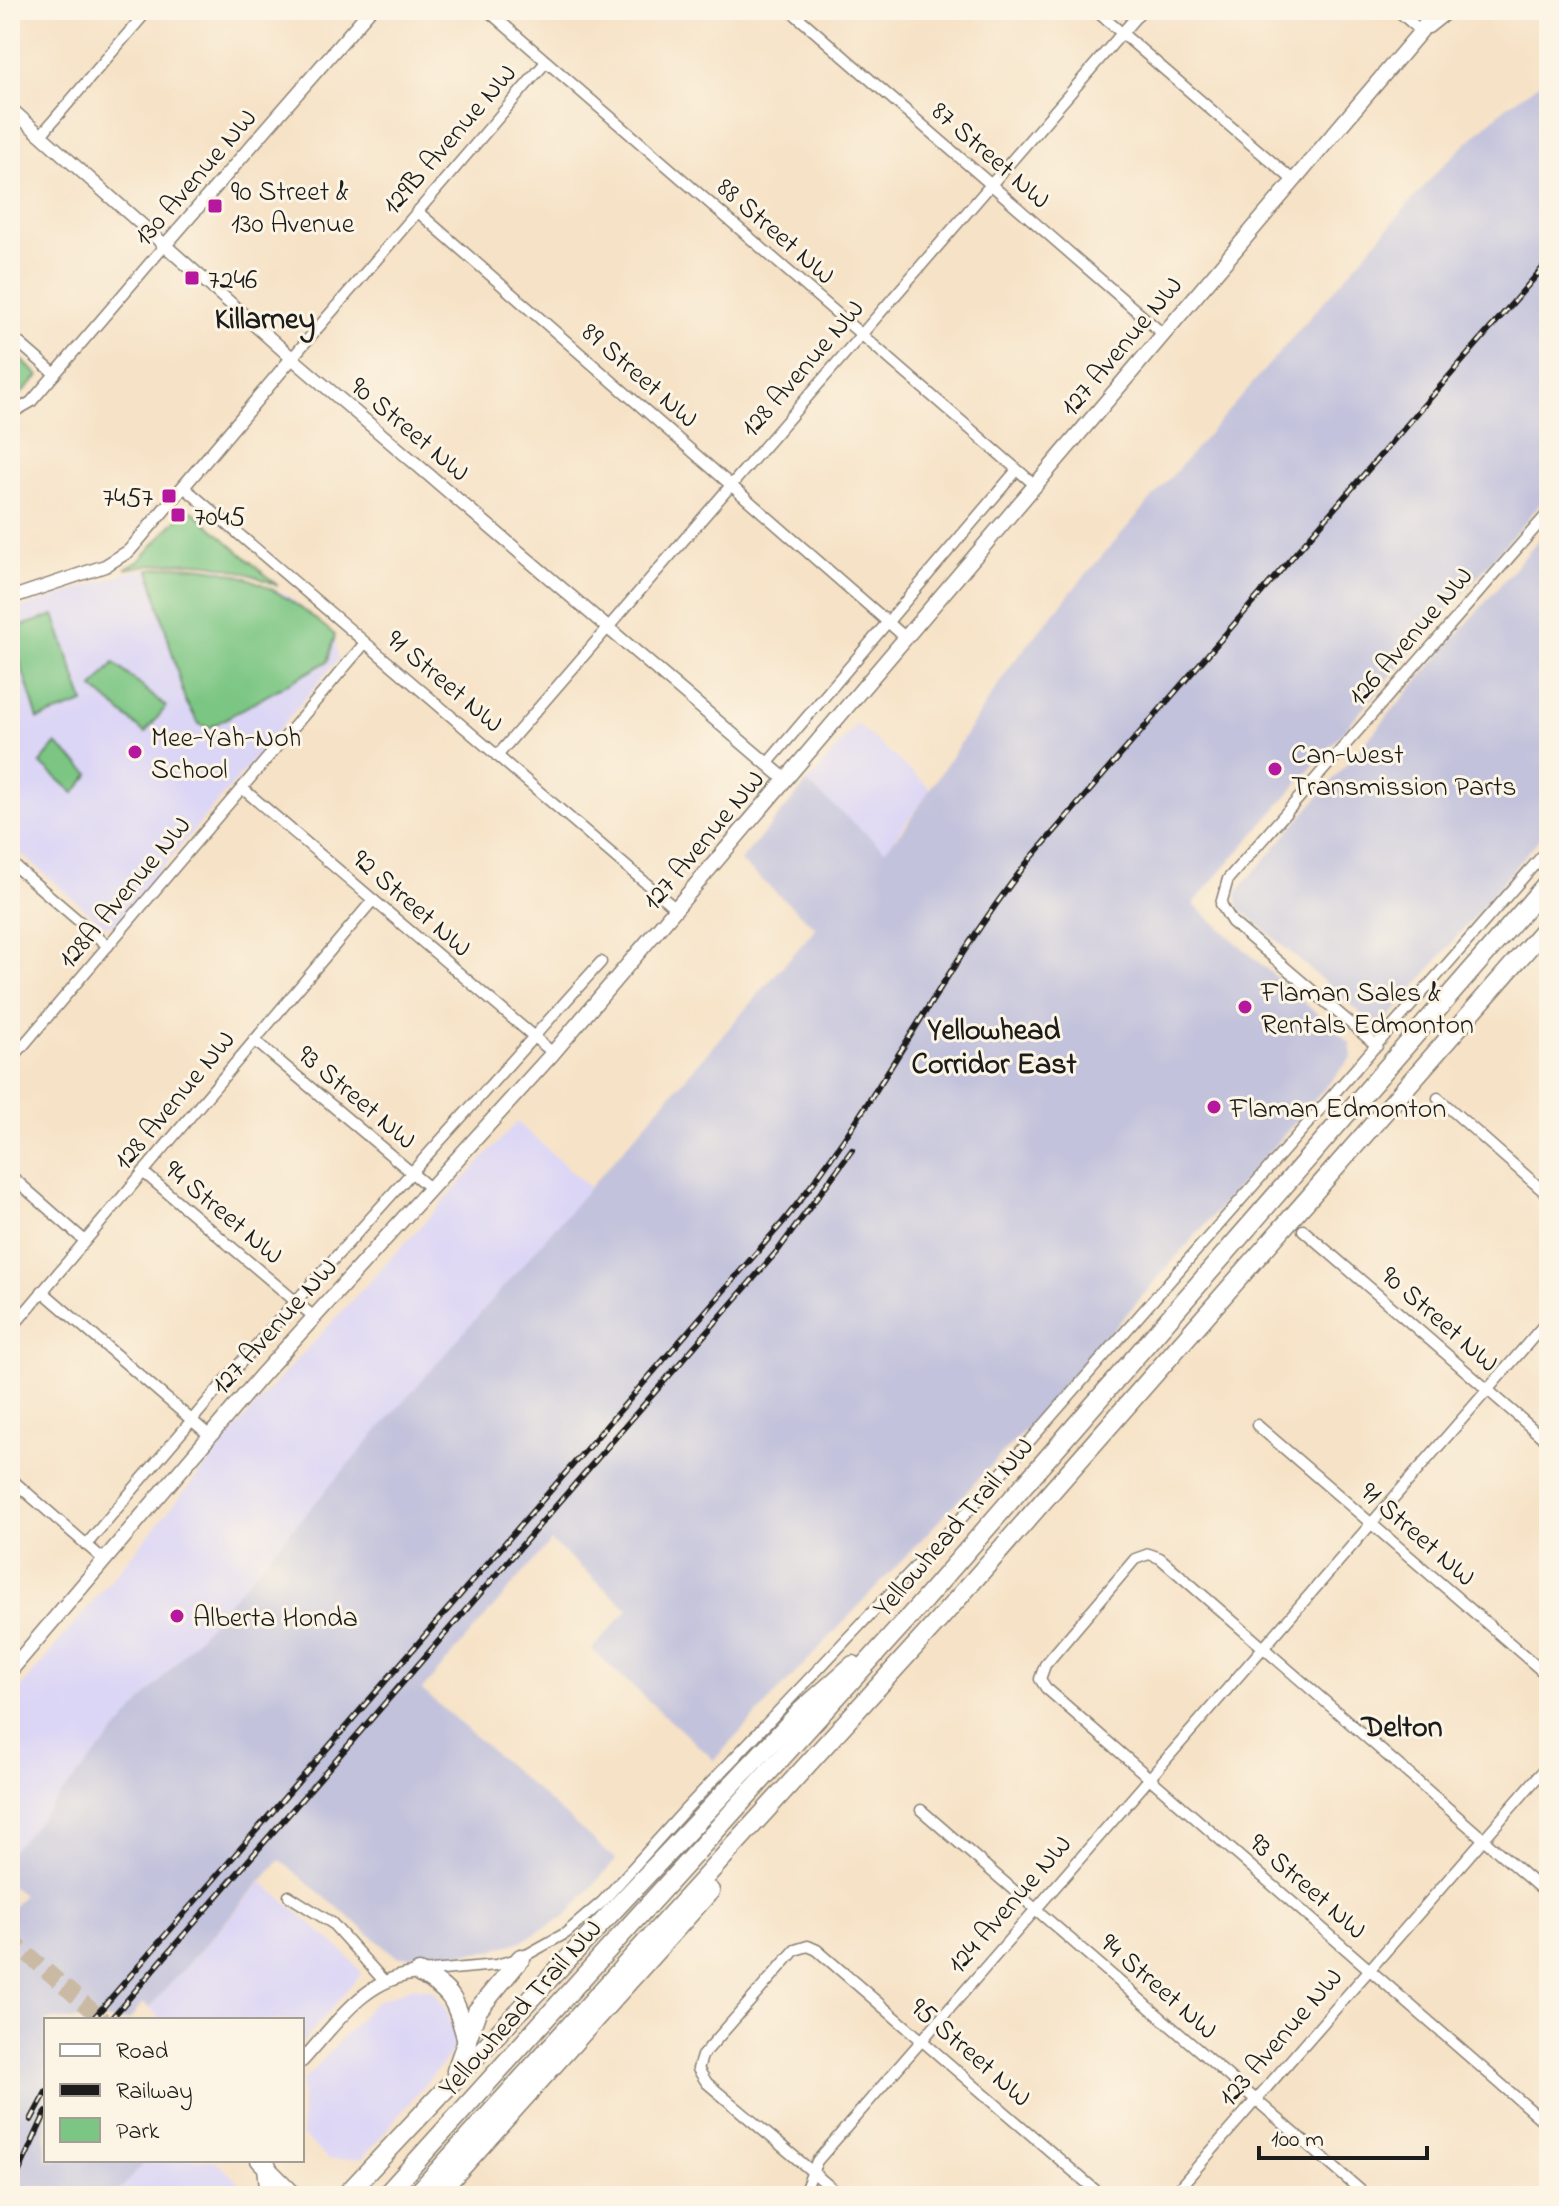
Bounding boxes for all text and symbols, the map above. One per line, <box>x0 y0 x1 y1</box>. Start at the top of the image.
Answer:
street label: 129B Avenue NW <box>373 56 528 225</box>
street label: 87 Street NW <box>921 93 1059 220</box>
street label: 130 Avenue NW <box>125 100 268 256</box>
street label: 88 Street NW <box>706 169 843 296</box>
place label: 90 Street & 130 Avenue <box>231 173 355 246</box>
marker: 90 Street & 130 Avenue <box>206 197 224 215</box>
place label: 7246 <box>208 261 257 302</box>
street label: 127 Avenue NW <box>1051 268 1194 427</box>
marker: 7246 <box>183 269 201 287</box>
street label: 128 Avenue NW <box>732 291 875 448</box>
district label: Killarney <box>215 299 315 343</box>
street label: 89 Street NW <box>571 314 707 439</box>
street label: 90 Street NW <box>340 368 478 493</box>
place label: 7457 <box>102 479 153 520</box>
marker: 7457 <box>160 487 178 505</box>
place label: 7045 <box>194 498 245 539</box>
marker: 7045 <box>169 506 187 524</box>
street label: 126 Avenue NW <box>1339 558 1484 716</box>
street label: 91 Street NW <box>376 621 512 744</box>
place label: Mee-Yah-Noh School <box>151 719 301 792</box>
place label: Can-West Transmission Parts <box>1291 736 1517 809</box>
marker: Mee-Yah-Noh School <box>126 743 144 761</box>
marker: Can-West Transmission Parts <box>1266 760 1284 778</box>
street label: 127 Avenue NW <box>633 762 776 921</box>
street label: 128A Avenue NW <box>49 808 202 979</box>
street label: 92 Street NW <box>342 841 480 969</box>
place label: Flaman Sales & Rentals Edmonton <box>1260 974 1474 1047</box>
marker: Flaman Sales & Rentals Edmonton <box>1236 998 1254 1016</box>
district label: Yellowhead Corridor East <box>911 1010 1077 1088</box>
street label: 128 Avenue NW <box>105 1022 247 1180</box>
street label: 93 Street NW <box>287 1036 425 1161</box>
place label: Flaman Edmonton <box>1229 1090 1446 1131</box>
marker: Flaman Edmonton <box>1205 1098 1223 1116</box>
street label: 94 Street NW <box>154 1151 292 1276</box>
street label: 127 Avenue NW <box>203 1249 349 1405</box>
street label: 90 Street NW <box>1370 1257 1507 1384</box>
street label: Yellowhead Trail NW <box>864 1429 1045 1628</box>
street label: 91 Street NW <box>1349 1473 1484 1598</box>
place label: Alberta Honda <box>193 1599 358 1640</box>
marker: Alberta Honda <box>168 1607 186 1625</box>
district label: Delton <box>1360 1707 1443 1751</box>
street label: 93 Street NW <box>1238 1825 1375 1951</box>
street label: 124 Avenue NW <box>939 1827 1083 1984</box>
street label: Yellowhead Trail NW <box>430 1911 613 2108</box>
street label: 94 Street NW <box>1089 1925 1226 2051</box>
street label: 123 Avenue NW <box>1210 1960 1354 2117</box>
street label: 95 Street NW <box>900 1989 1040 2118</box>
legend <box>44 2018 304 2162</box>
text: Road <box>116 2035 169 2070</box>
text: Railway <box>116 2075 193 2111</box>
scale bar <box>1259 2110 1427 2160</box>
text: Park <box>116 2115 160 2150</box>
text: 100 m <box>1271 2123 1324 2158</box>

